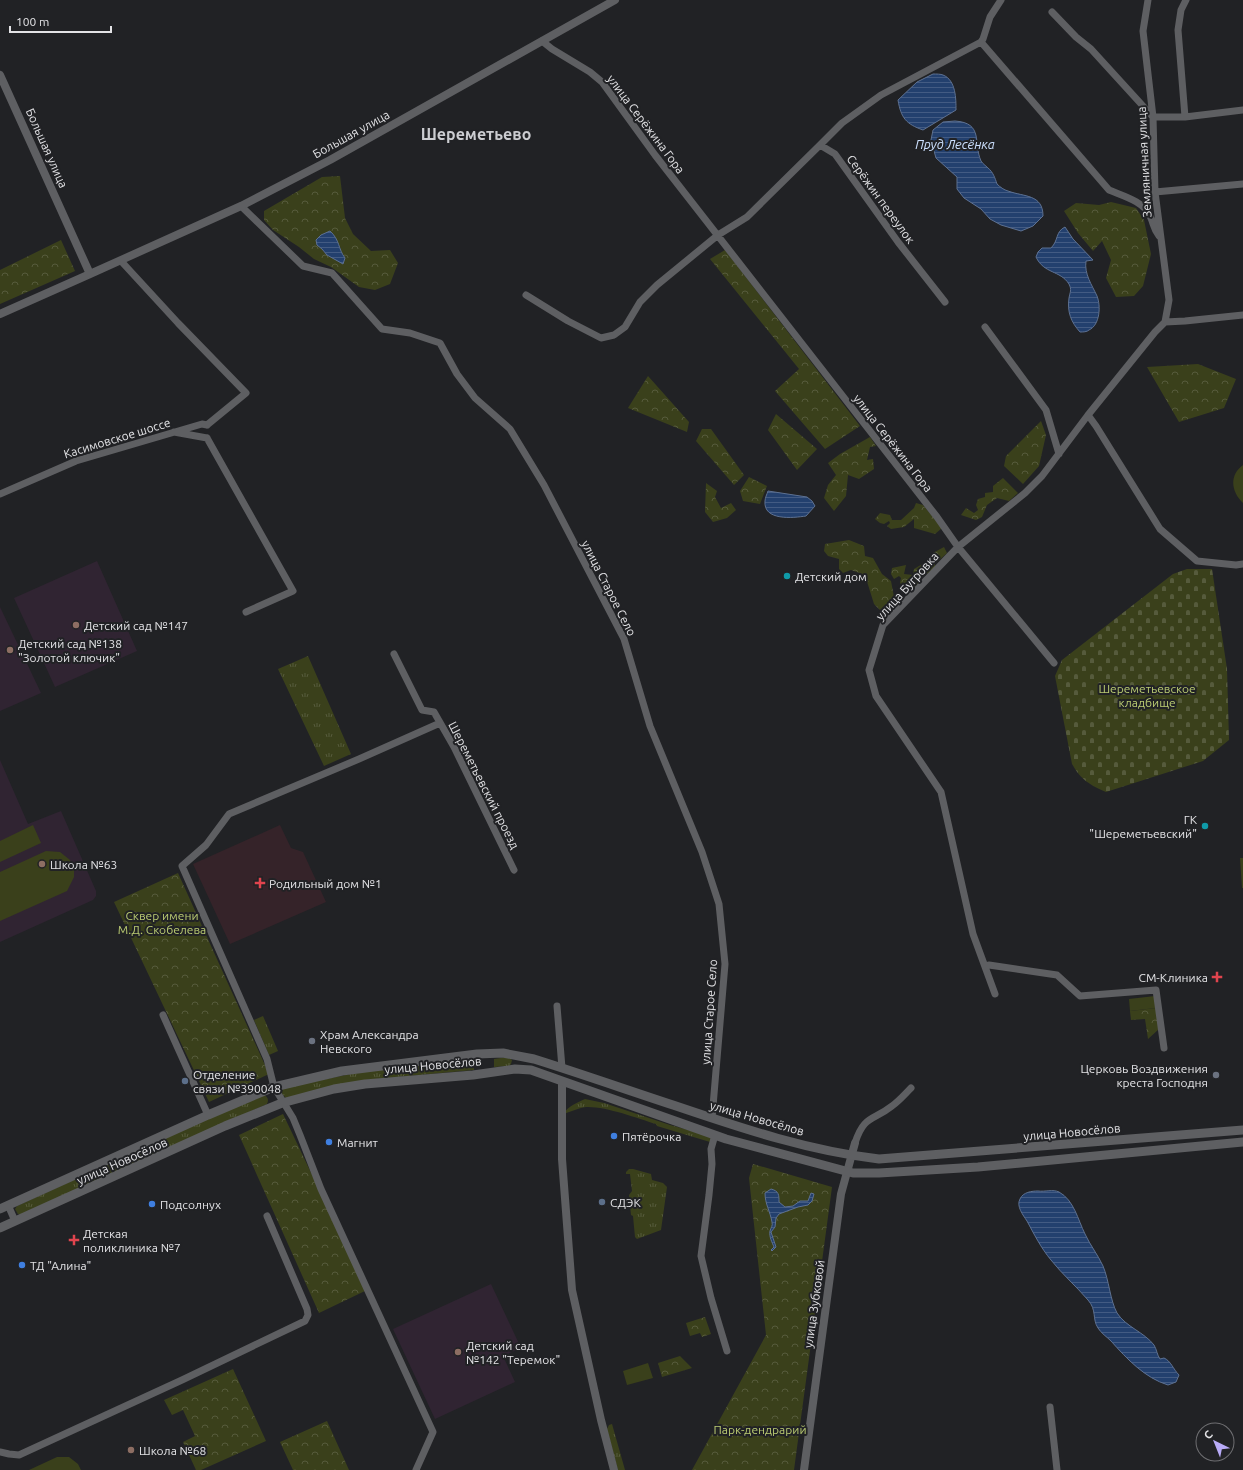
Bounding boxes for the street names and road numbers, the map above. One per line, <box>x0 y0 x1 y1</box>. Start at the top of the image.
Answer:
street label: улица Серёжина Гора <box>605 72 687 176</box>
street label: Большая улица <box>24 106 70 190</box>
street label: Земляничная улица <box>1135 106 1153 218</box>
street label: Большая улица <box>310 108 392 160</box>
street label: Серёжин переулок <box>844 152 918 246</box>
street label: улица Серёжина Гора <box>851 392 935 494</box>
street label: Касимовское шоссе <box>62 416 172 460</box>
street label: улица Старое Село <box>579 538 639 638</box>
street label: улица Бугровка <box>873 549 941 623</box>
street label: Шереметьевский проезд <box>446 719 522 851</box>
street label: улица Старое Село <box>699 959 719 1065</box>
street label: улица Новосёлов <box>384 1054 482 1076</box>
street label: улица Новосёлов <box>708 1098 806 1138</box>
street label: улица Новосёлов <box>1023 1121 1121 1143</box>
street label: улица Новосёлов <box>75 1135 169 1187</box>
street label: улица Зубковой <box>801 1259 827 1349</box>

